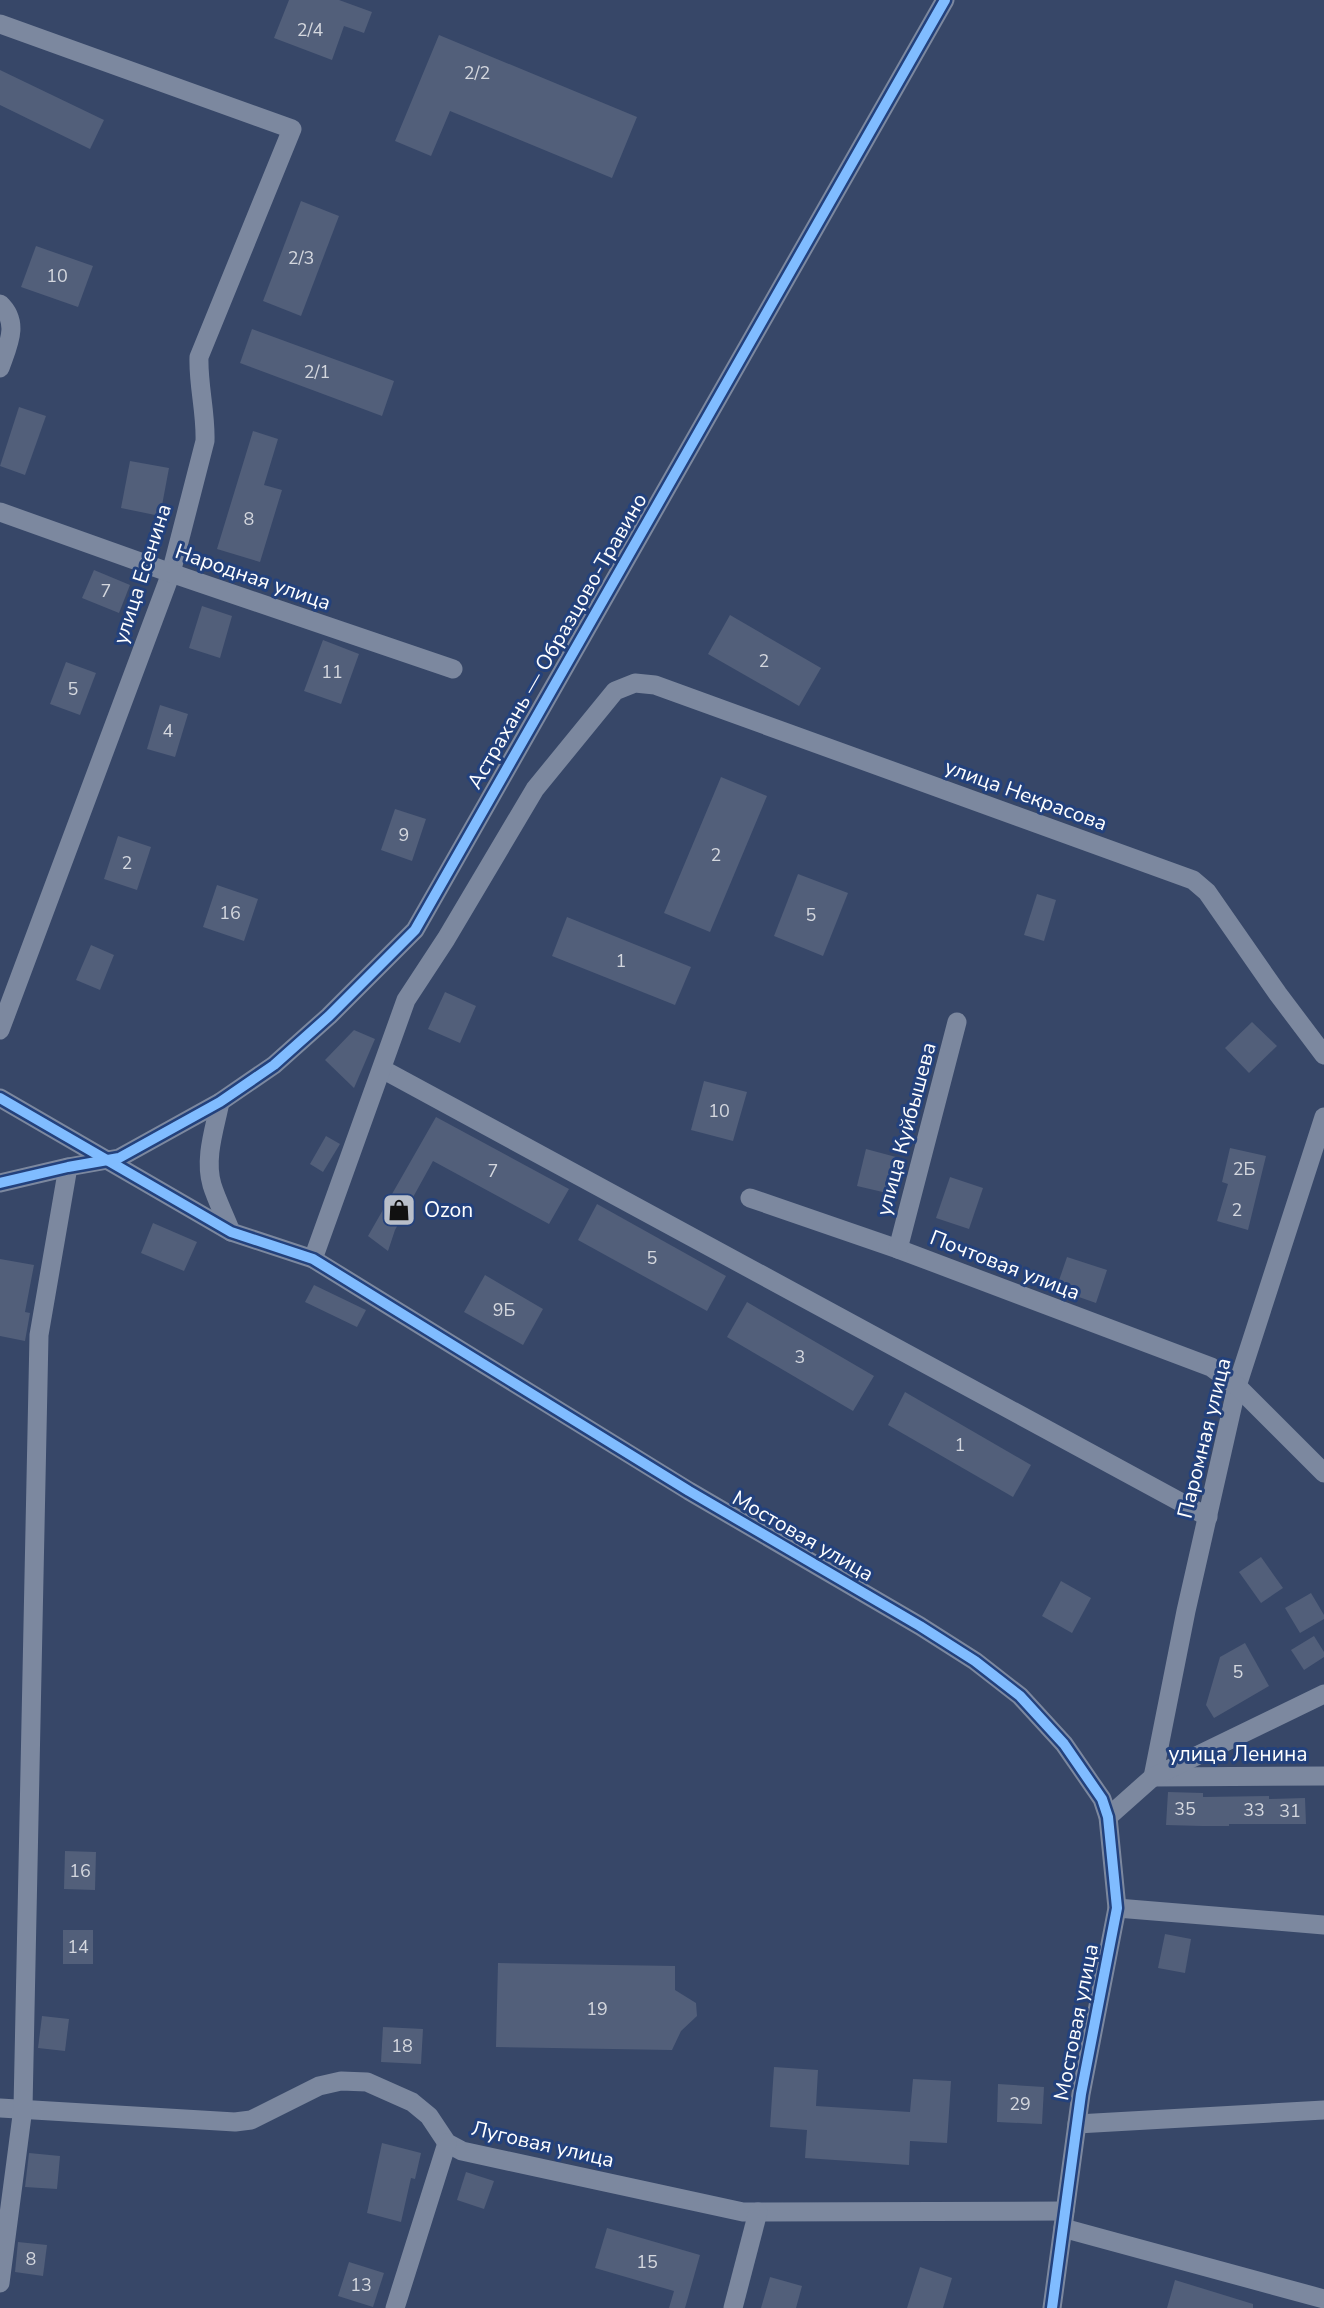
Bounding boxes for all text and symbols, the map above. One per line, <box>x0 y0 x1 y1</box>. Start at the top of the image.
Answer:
house number: 2/4 <box>297 18 324 42</box>
house number: 2/2 <box>464 61 490 85</box>
house number: 2/3 <box>288 246 314 270</box>
house number: 10 <box>46 264 68 288</box>
house number: 2/1 <box>304 360 330 384</box>
street label: Астрахань — Образцово-Травино <box>461 488 653 794</box>
street label: улица Есенина <box>106 500 178 648</box>
house number: 8 <box>244 507 254 531</box>
street label: Народная улица <box>171 537 335 617</box>
house number: 7 <box>101 579 111 603</box>
house number: 2 <box>759 649 769 673</box>
house number: 11 <box>321 660 343 684</box>
house number: 5 <box>68 677 78 701</box>
house number: 4 <box>163 719 174 743</box>
street label: улица Некрасова <box>941 753 1111 837</box>
house number: 9 <box>399 823 409 847</box>
house number: 2 <box>711 843 721 867</box>
house number: 2 <box>122 851 132 875</box>
house number: 16 <box>219 901 241 925</box>
house number: 5 <box>806 903 816 927</box>
house number: 1 <box>616 949 626 973</box>
street label: улица Куйбышева <box>869 1039 943 1219</box>
house number: 10 <box>708 1099 730 1123</box>
house number: 2Б <box>1233 1157 1255 1181</box>
house number: 7 <box>488 1159 498 1183</box>
shop icon: Ozon <box>380 1191 418 1229</box>
place label: Ozon <box>424 1196 473 1224</box>
house number: 2 <box>1232 1198 1242 1222</box>
street label: Почтовая улица <box>926 1224 1084 1306</box>
house number: 5 <box>647 1246 657 1270</box>
house number: 9Б <box>493 1298 515 1322</box>
house number: 3 <box>795 1345 805 1369</box>
street label: Паромная улица <box>1171 1355 1237 1521</box>
house number: 1 <box>955 1433 965 1457</box>
street label: Мостовая улица <box>727 1484 879 1588</box>
house number: 5 <box>1233 1660 1243 1684</box>
street label: улица Ленина <box>1168 1740 1308 1768</box>
house number: 35 <box>1174 1797 1196 1821</box>
house number: 33 <box>1243 1798 1265 1822</box>
house number: 31 <box>1279 1799 1301 1823</box>
house number: 16 <box>69 1859 91 1883</box>
house number: 14 <box>67 1935 89 1959</box>
street label: Мостовая улица <box>1047 1941 1105 2103</box>
house number: 19 <box>586 1997 608 2021</box>
house number: 18 <box>391 2034 413 2058</box>
house number: 29 <box>1009 2092 1031 2116</box>
street label: Луговая улица <box>469 2114 617 2174</box>
house number: 8 <box>26 2247 36 2271</box>
house number: 15 <box>636 2250 658 2274</box>
house number: 13 <box>350 2273 372 2297</box>

